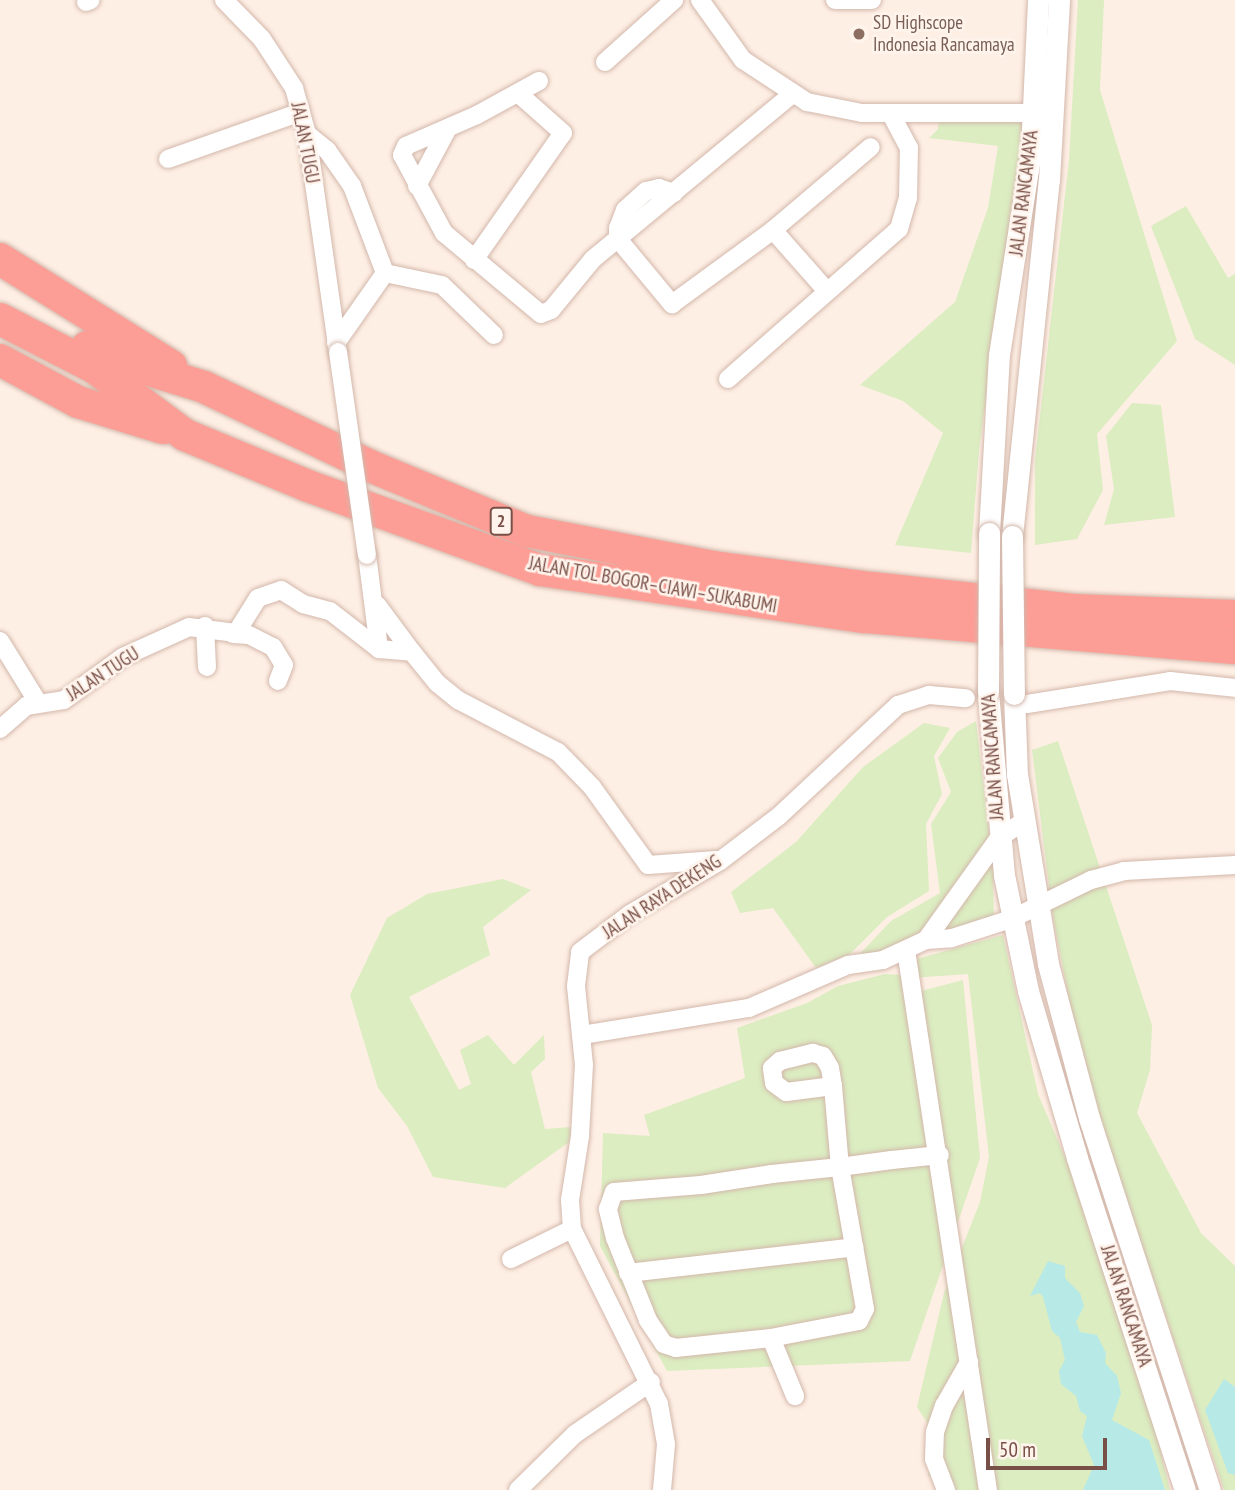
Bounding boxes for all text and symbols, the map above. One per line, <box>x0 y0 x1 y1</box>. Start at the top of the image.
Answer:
place label: SD Highscope Indonesia Rancamaya <box>873 12 1015 56</box>
marker: SD Highscope Indonesia Rancamaya <box>851 26 867 42</box>
street label: JALAN TUGU <box>286 100 324 186</box>
street label: JALAN RANCAMAYA <box>1005 129 1043 257</box>
road number: 2 <box>489 506 513 536</box>
street label: JALAN TOL BOGOR–CIAWI–SUKABUMI <box>526 552 780 618</box>
street label: JALAN TUGU <box>62 642 144 706</box>
street label: JALAN RANCAMAYA <box>977 693 1009 821</box>
street label: JALAN RAYA DEKENG <box>598 850 726 944</box>
street label: JALAN RANCAMAYA <box>1096 1242 1156 1370</box>
scale bar <box>990 1424 1111 1468</box>
text: 50 m <box>999 1436 1036 1463</box>

